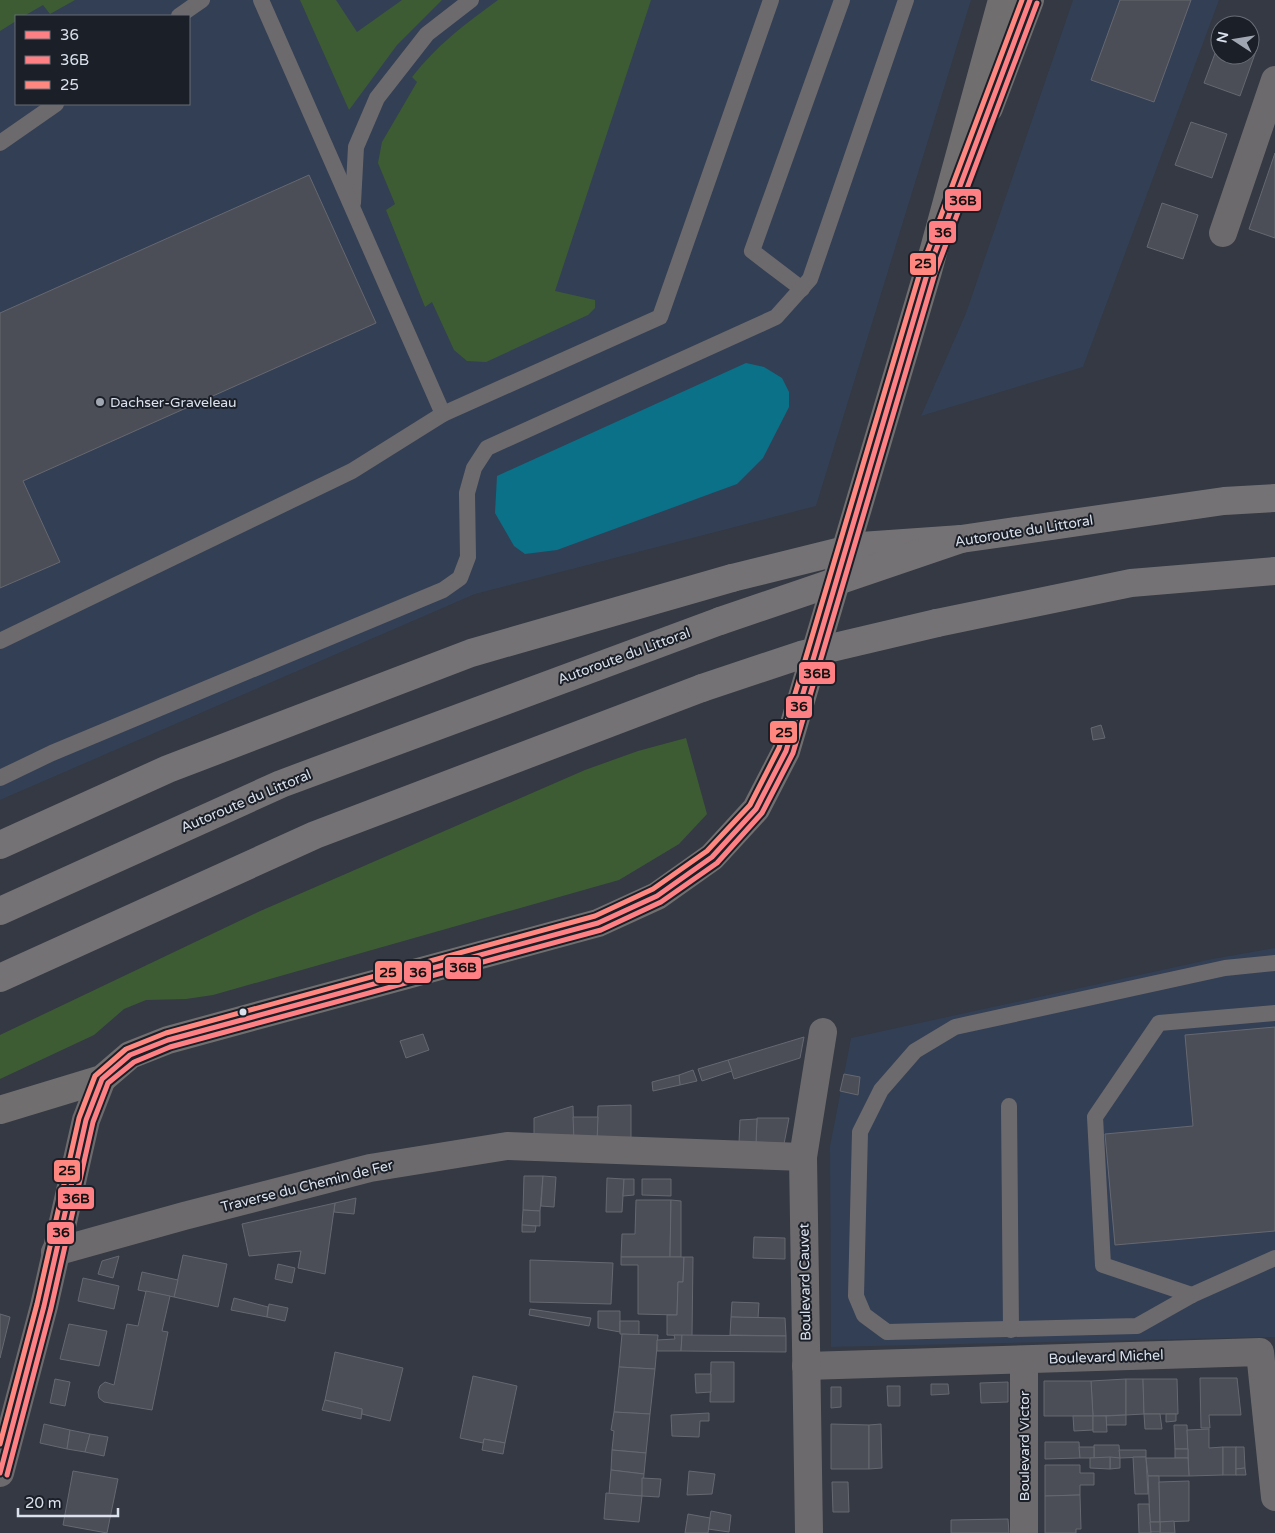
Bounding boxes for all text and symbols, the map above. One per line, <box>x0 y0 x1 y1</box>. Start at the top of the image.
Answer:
legend <box>15 15 190 105</box>
north arrow <box>1210 15 1260 65</box>
text: 36 <box>60 26 79 44</box>
text: N <box>1213 30 1232 45</box>
text: 36B <box>60 51 89 69</box>
text: 25 <box>60 76 79 94</box>
line badge: 36B <box>944 188 982 212</box>
text: 36B <box>949 192 977 209</box>
line badge: 36 <box>928 220 957 244</box>
text: 36 <box>934 224 952 241</box>
line badge: 25 <box>909 252 937 276</box>
text: 25 <box>914 255 932 272</box>
place label: Dachser-Graveleau <box>110 394 237 411</box>
marker: Dachser-Graveleau <box>94 396 106 408</box>
street label: Autoroute du Littoral <box>954 512 1094 550</box>
street label: Autoroute du Littoral <box>555 624 693 688</box>
line badge: 36B <box>798 661 836 685</box>
text: 36B <box>803 665 831 682</box>
line badge: 36 <box>785 695 813 719</box>
text: 36 <box>790 698 808 715</box>
line badge: 25 <box>769 720 798 744</box>
text: 25 <box>775 724 793 741</box>
street label: Autoroute du Littoral <box>178 766 314 836</box>
line badge: 36B <box>444 956 482 980</box>
text: 36B <box>449 959 477 976</box>
line badge: 25 <box>374 960 403 984</box>
line badge: 36 <box>403 960 432 984</box>
text: 25 <box>379 964 397 981</box>
text: 36 <box>409 964 427 981</box>
unlabelled marker <box>238 1007 248 1017</box>
street label: Traverse du Chemin de Fer <box>219 1156 396 1216</box>
line badge: 25 <box>53 1159 81 1183</box>
text: 25 <box>58 1162 76 1179</box>
line badge: 36B <box>57 1186 95 1210</box>
text: 36B <box>62 1190 90 1207</box>
line badge: 36 <box>46 1221 75 1245</box>
street label: Boulevard Cauvet <box>795 1222 815 1341</box>
text: 36 <box>52 1224 70 1241</box>
street label: Boulevard Michel <box>1048 1346 1164 1368</box>
street label: Boulevard Victor <box>1016 1390 1033 1501</box>
scale bar <box>18 1486 118 1518</box>
text: 20 m <box>25 1494 62 1512</box>

